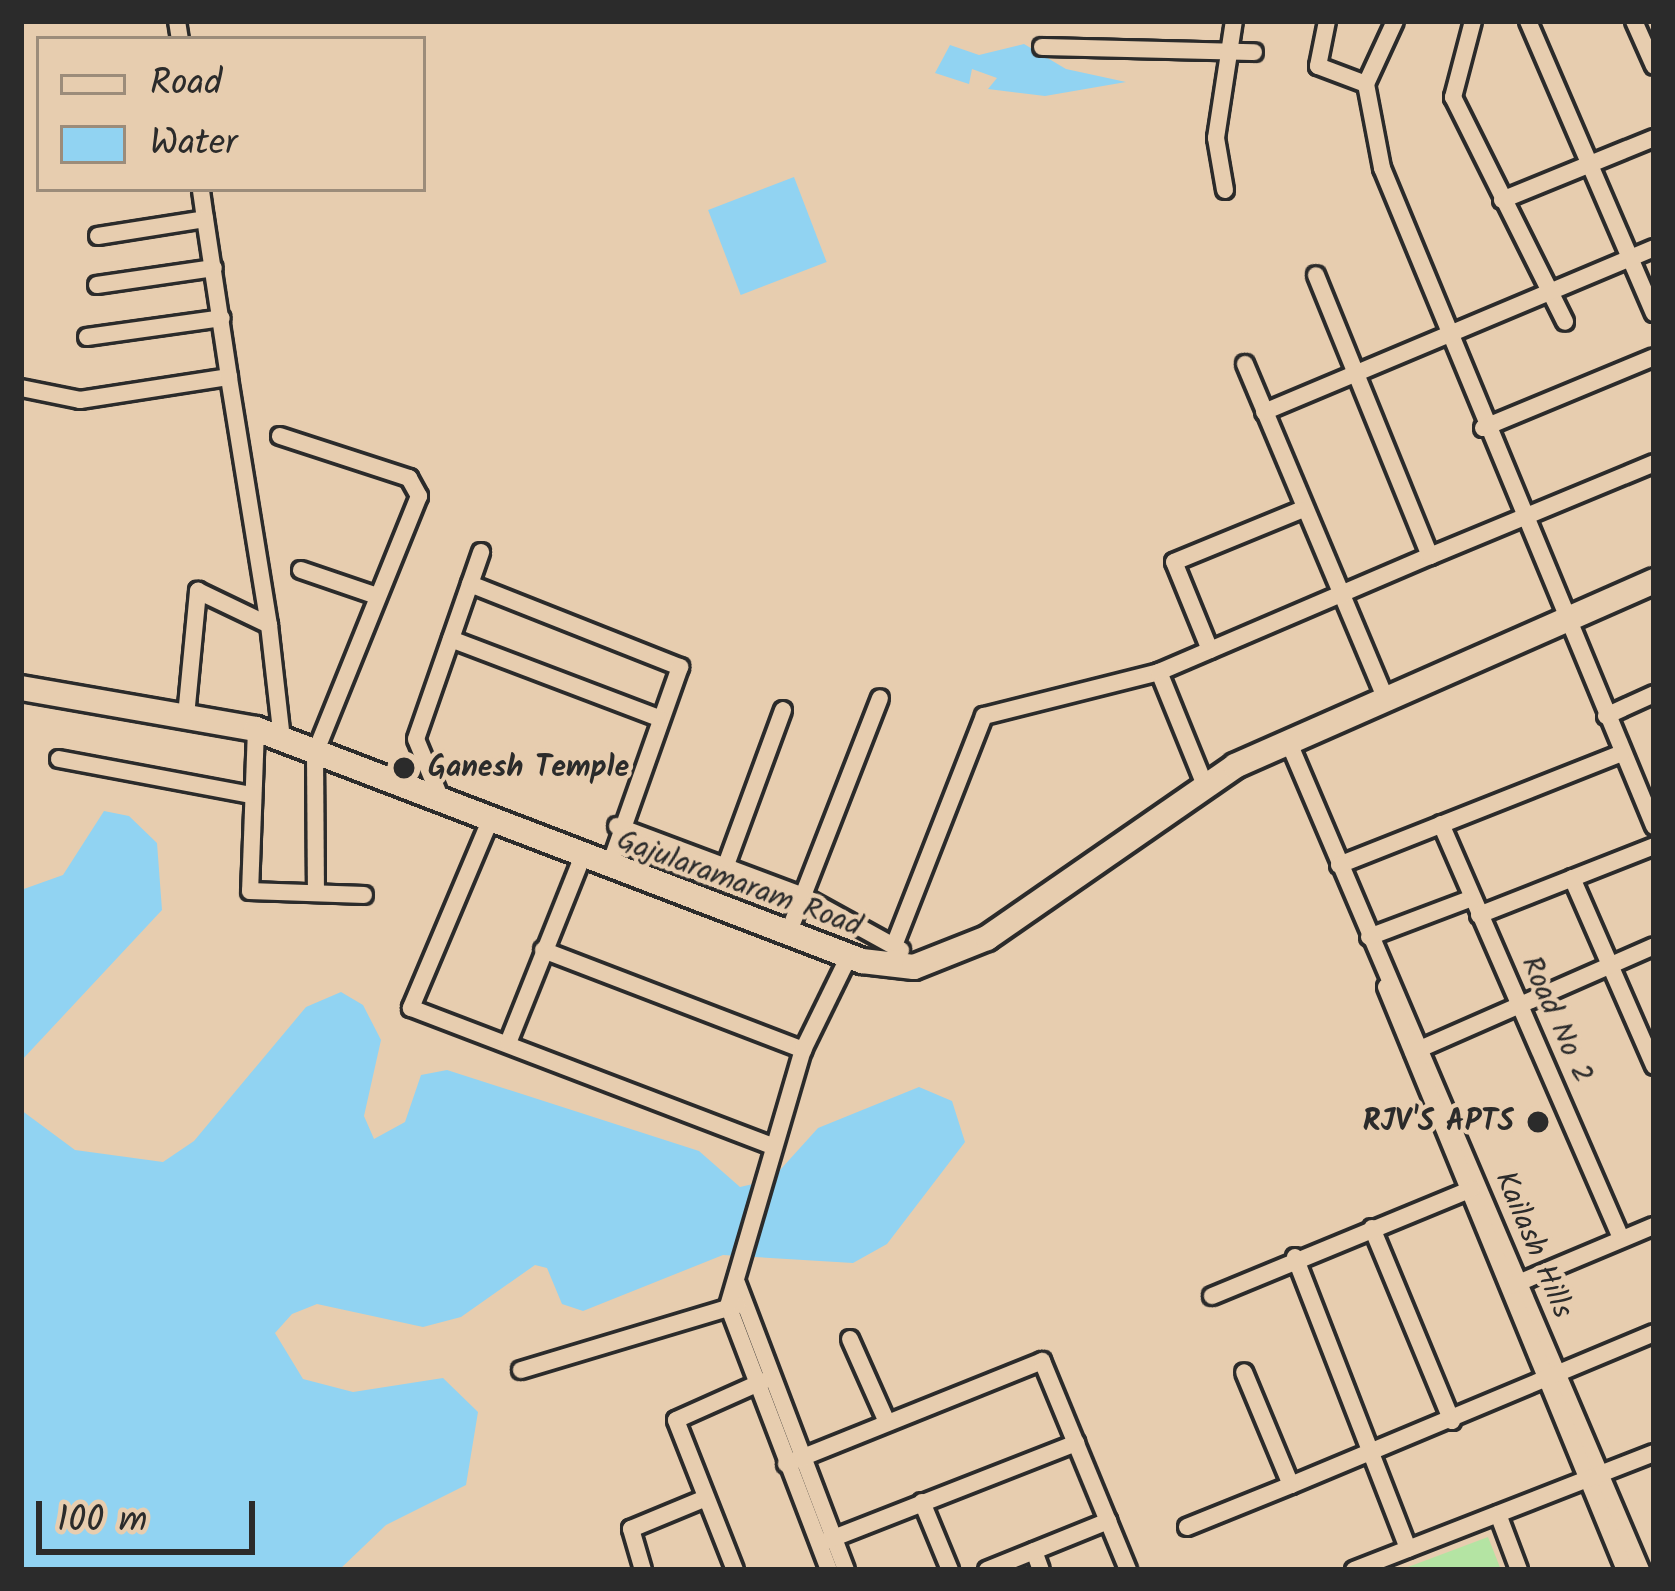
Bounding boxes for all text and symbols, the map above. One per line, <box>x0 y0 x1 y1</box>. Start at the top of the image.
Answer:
legend <box>36 36 426 192</box>
text: Road <box>150 56 222 113</box>
text: Water <box>150 116 237 173</box>
place label: Ganesh Temple <box>428 750 629 786</box>
marker: Ganesh Temple <box>391 755 417 781</box>
street label: Gajularamaram Road <box>612 823 866 945</box>
street label: Road No 2 <box>1512 951 1600 1089</box>
place label: RJV'S APTS <box>1362 1104 1514 1140</box>
marker: RJV'S APTS <box>1525 1109 1551 1135</box>
street label: Kailash Hills <box>1486 1166 1580 1324</box>
scale bar <box>42 1477 261 1551</box>
text: 100 m <box>57 1493 147 1550</box>

